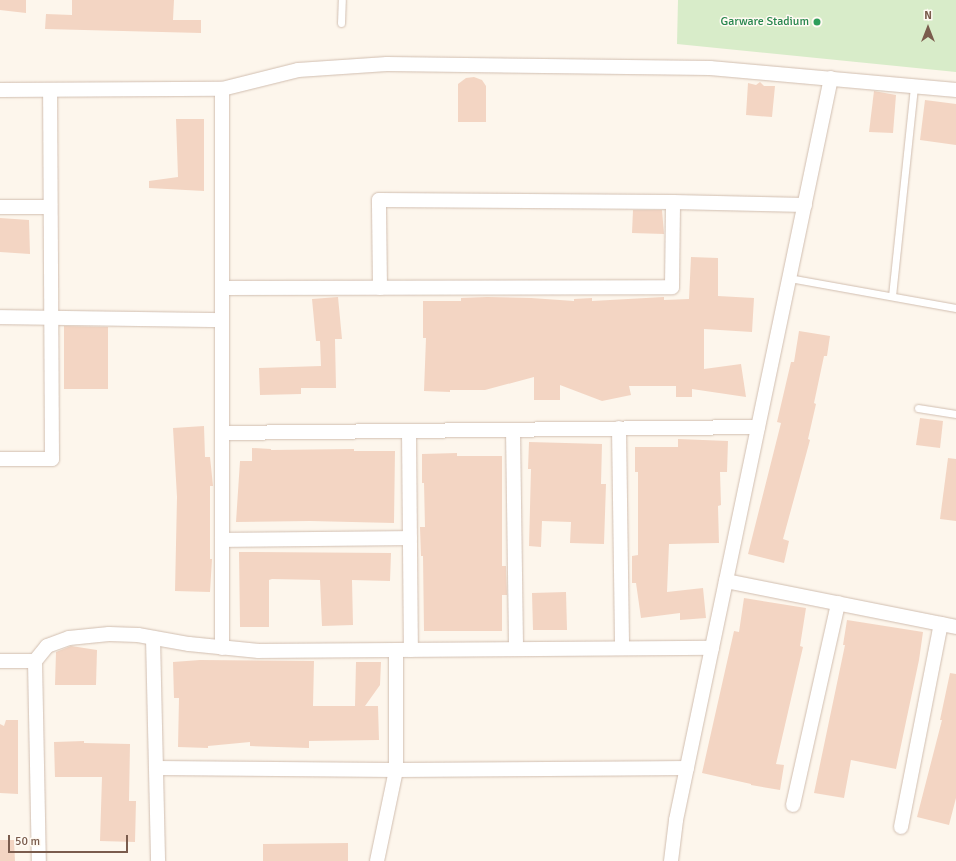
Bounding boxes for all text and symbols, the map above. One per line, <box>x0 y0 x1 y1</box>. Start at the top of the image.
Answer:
north arrow <box>908 8 948 48</box>
text: N <box>924 9 932 22</box>
place label: Garware Stadium <box>720 15 809 29</box>
marker: Garware Stadium <box>812 17 822 27</box>
scale bar <box>10 827 130 853</box>
text: 50 m <box>15 834 40 849</box>

